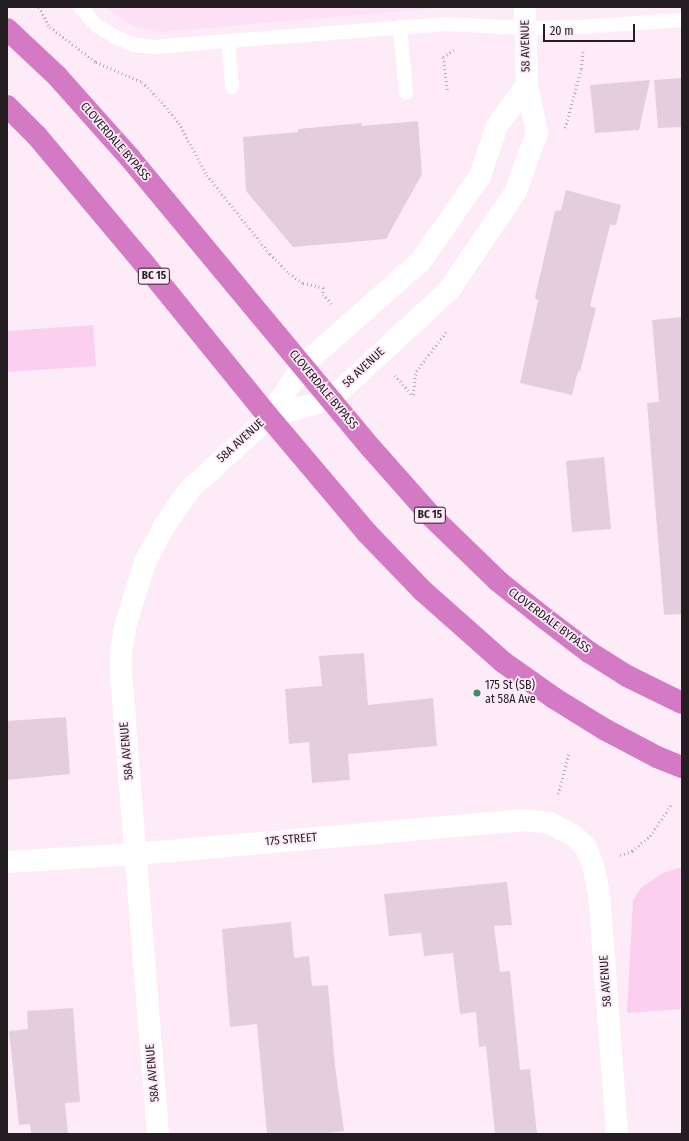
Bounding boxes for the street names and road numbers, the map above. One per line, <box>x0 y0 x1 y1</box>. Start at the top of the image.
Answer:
street label: 58 AVENUE <box>518 20 534 72</box>
street label: CLOVERDALE BYPASS <box>77 100 153 184</box>
road number: BC 15 <box>137 267 171 285</box>
street label: 58 AVENUE <box>340 345 388 391</box>
street label: CLOVERDALE BYPASS <box>286 347 360 433</box>
street label: 58A AVENUE <box>214 416 268 466</box>
road number: BC 15 <box>413 506 447 524</box>
street label: CLOVERDALE BYPASS <box>505 585 593 657</box>
street label: 58A AVENUE <box>117 721 137 781</box>
street label: 175 STREET <box>264 831 318 849</box>
street label: 58 AVENUE <box>597 954 615 1008</box>
street label: 58A AVENUE <box>143 1043 163 1103</box>

